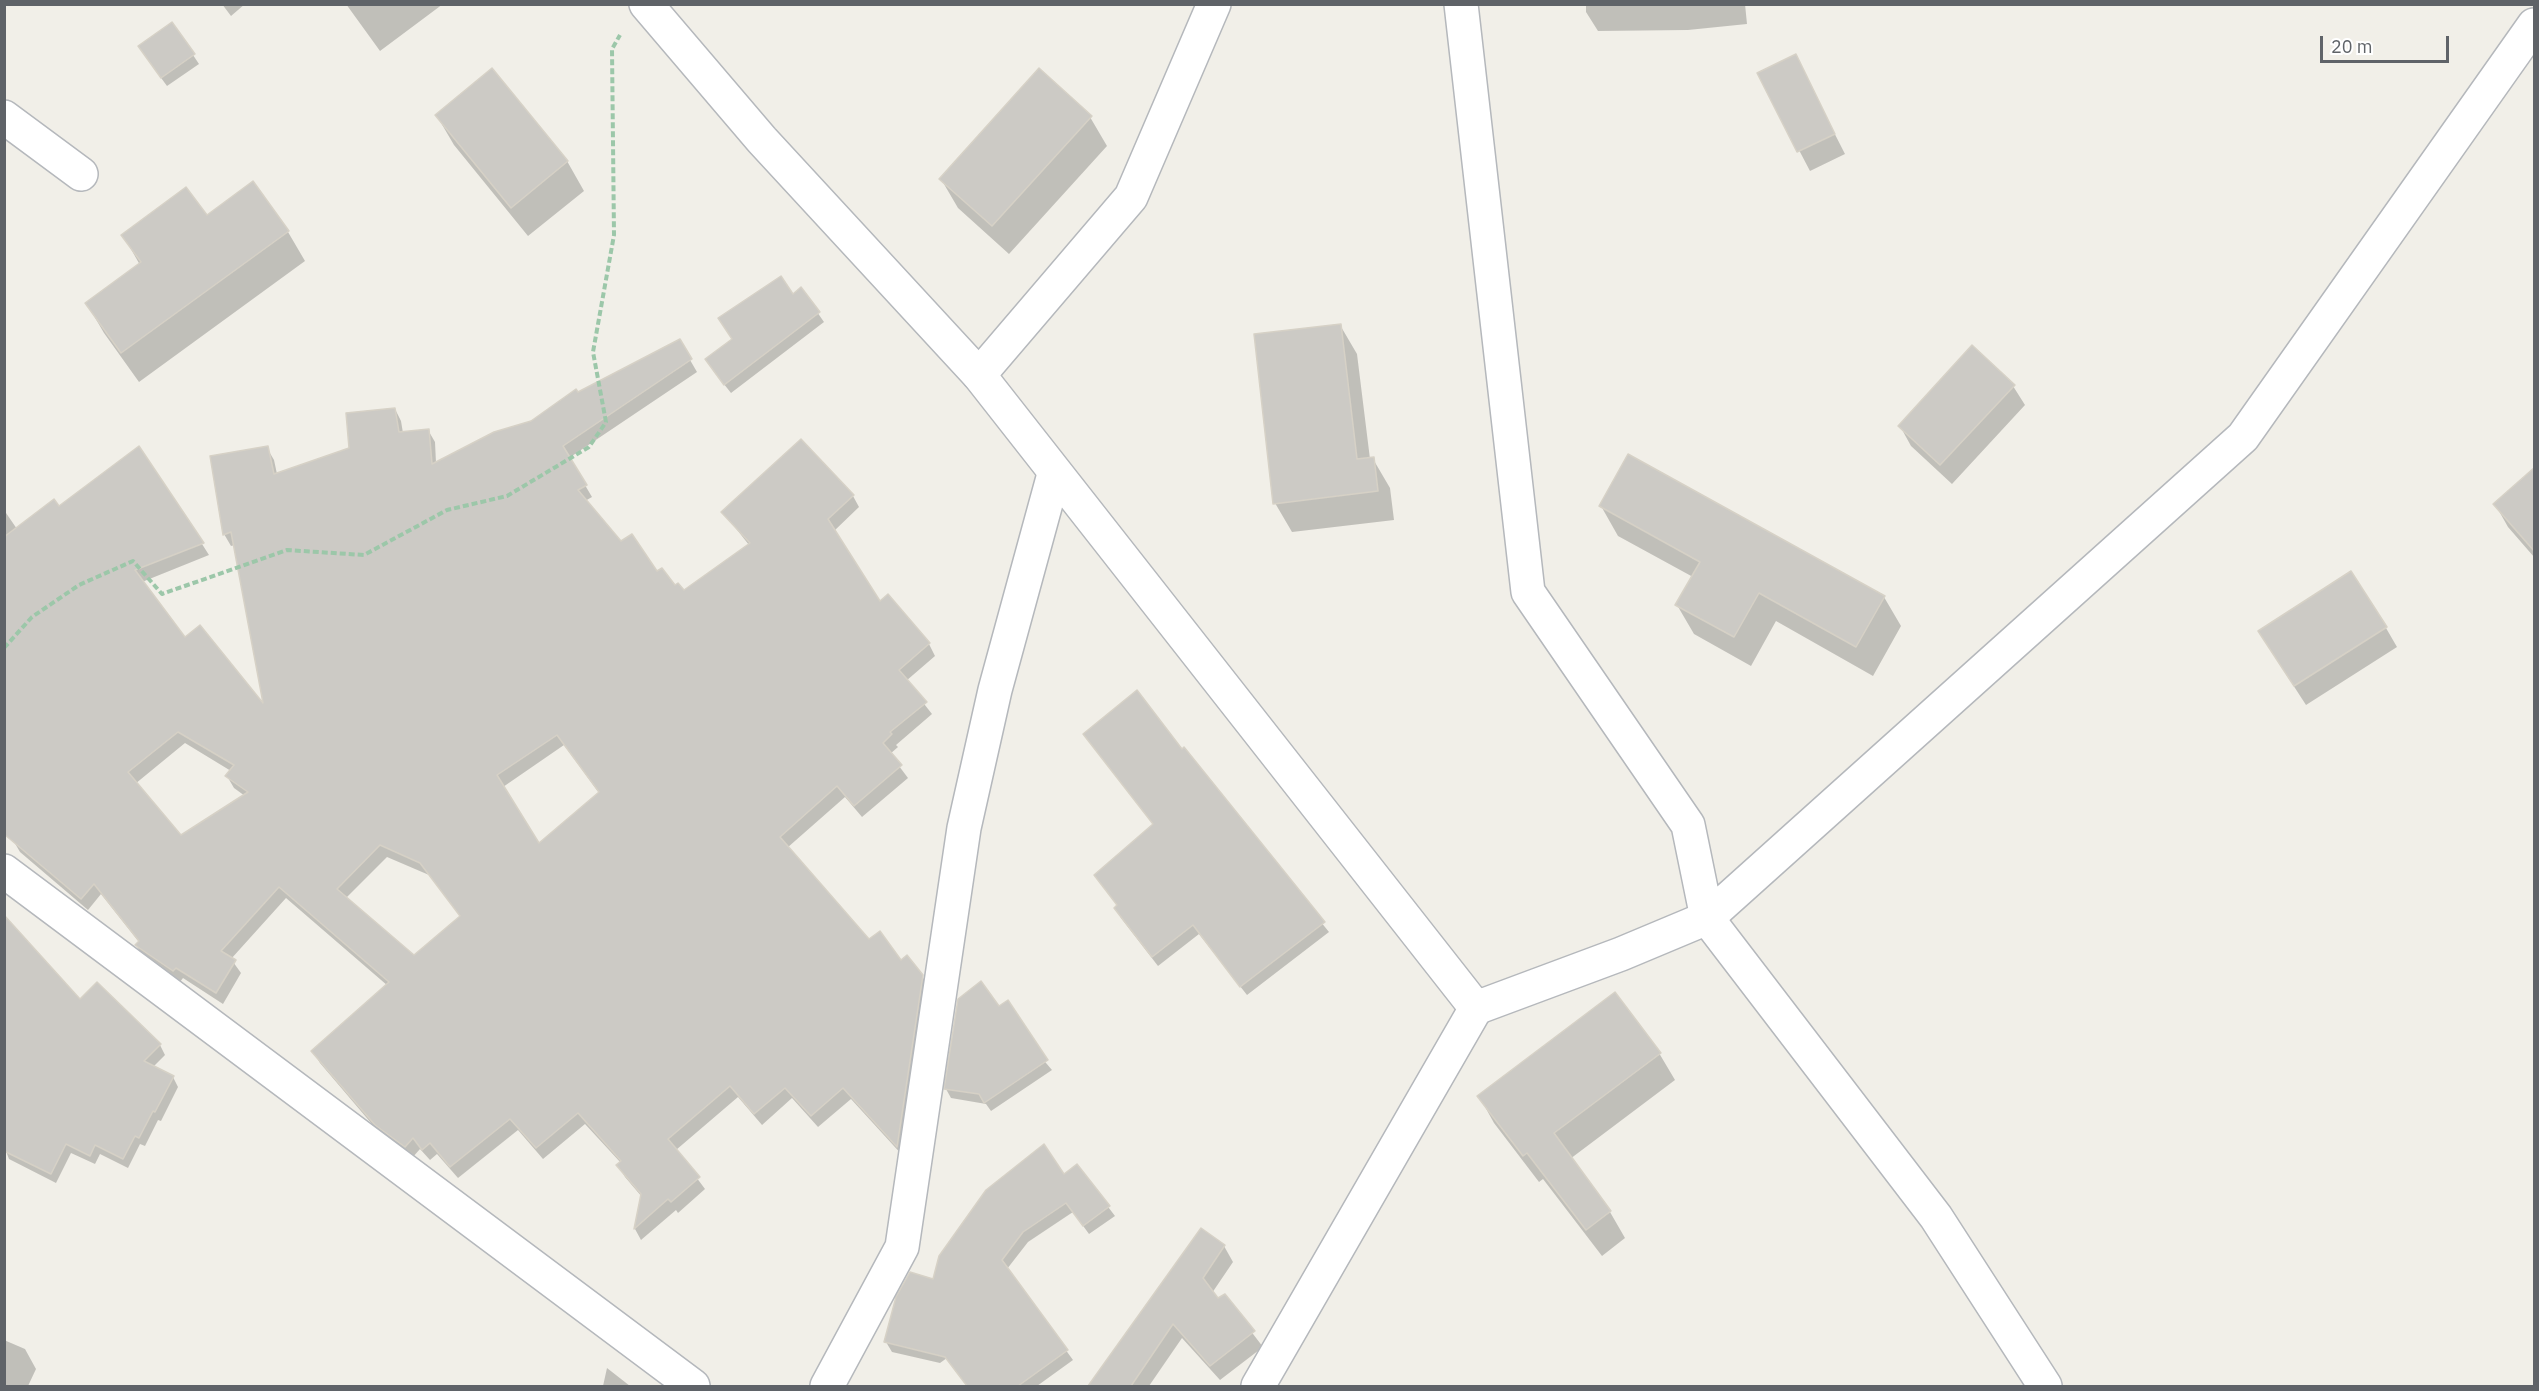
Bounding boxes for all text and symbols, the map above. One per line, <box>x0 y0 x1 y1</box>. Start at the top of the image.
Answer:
scale bar <box>2323 24 2452 62</box>
text: 20 m <box>2331 35 2373 58</box>

